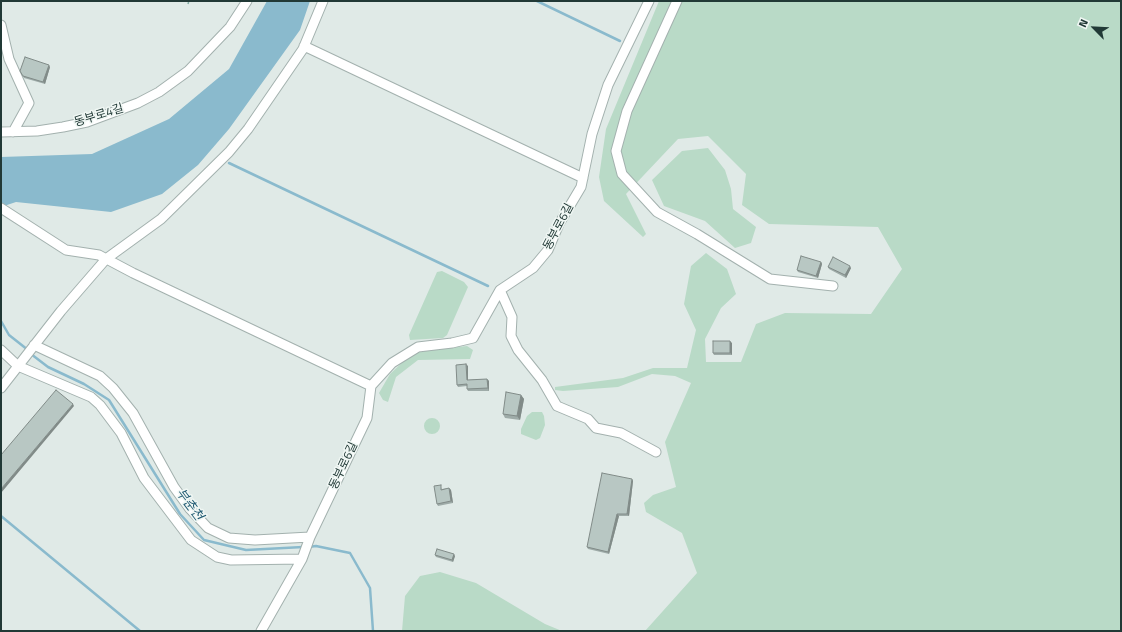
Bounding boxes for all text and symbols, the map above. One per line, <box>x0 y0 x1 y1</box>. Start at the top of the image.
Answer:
north arrow <box>1074 8 1114 48</box>
text: N <box>1074 16 1092 30</box>
street label: 동부로4길 <box>73 102 125 130</box>
street label: 동부로6길 <box>541 201 577 253</box>
street label: 동부로6길 <box>327 440 361 492</box>
water label: 부춘천 <box>172 486 206 524</box>

